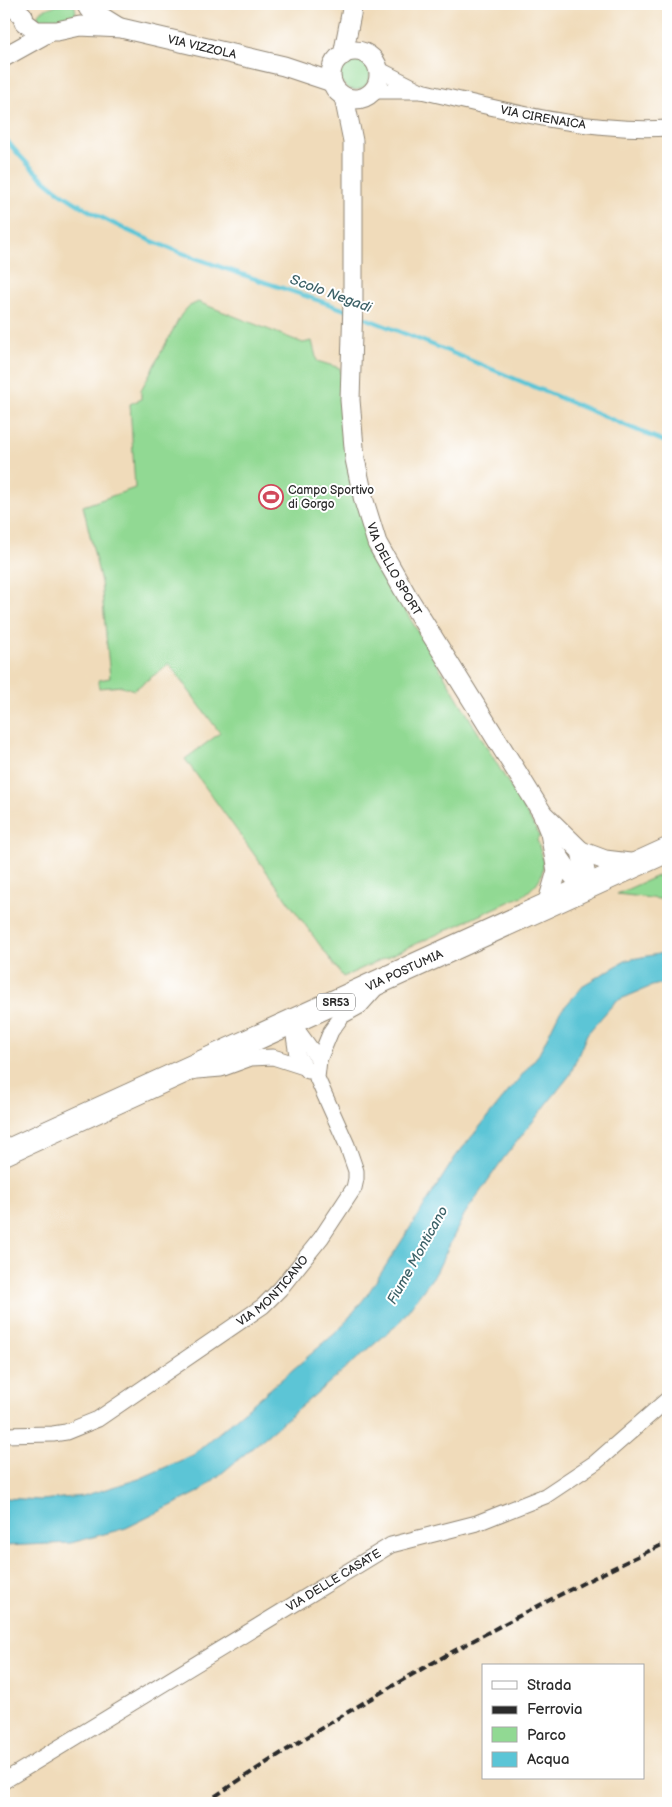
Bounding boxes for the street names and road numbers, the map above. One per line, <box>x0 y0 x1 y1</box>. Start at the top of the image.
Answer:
street label: VIA VIZZOLA <box>166 32 239 63</box>
street label: VIA CIRENAICA <box>499 103 587 133</box>
street label: VIA DELLO SPORT <box>363 521 425 619</box>
street label: VIA POSTUMIA <box>364 946 446 995</box>
road number: SR53 <box>317 994 355 1010</box>
street label: VIA MONTICANO <box>234 1253 312 1330</box>
street label: VIA DELLE CASATE <box>284 1546 384 1615</box>

